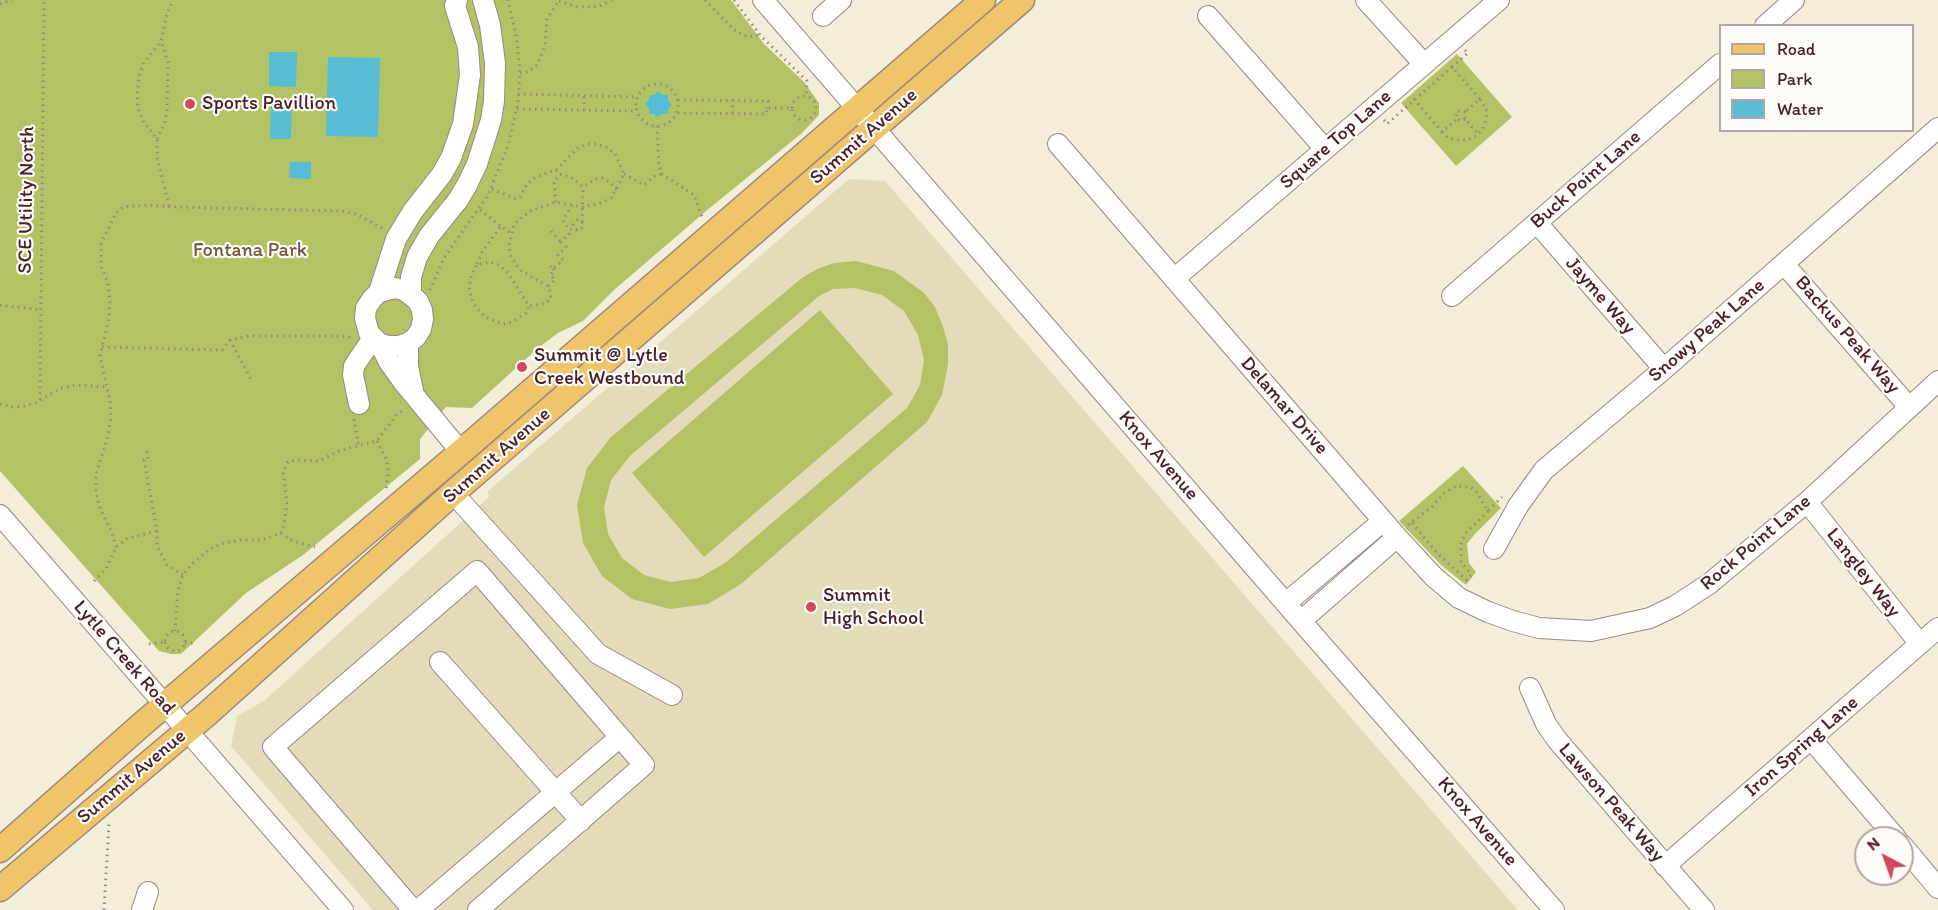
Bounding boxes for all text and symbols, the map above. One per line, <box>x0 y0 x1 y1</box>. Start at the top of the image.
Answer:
legend <box>1719 24 1914 132</box>
text: Road <box>1777 38 1816 60</box>
text: Park <box>1777 68 1812 90</box>
street label: Summit Avenue <box>805 84 923 190</box>
street label: Square Top Lane <box>1275 85 1397 195</box>
place label: Sports Pavillion <box>202 92 336 116</box>
marker: Sports Pavillion <box>183 97 197 111</box>
text: Water <box>1777 98 1823 120</box>
street label: Buck Point Lane <box>1526 125 1646 235</box>
street label: SCE Utility North <box>14 126 40 274</box>
park label: Fontana Park <box>193 239 307 263</box>
street label: Jayme Way <box>1560 252 1640 340</box>
street label: Backus Peak Way <box>1789 271 1905 399</box>
street label: Snowy Peak Lane <box>1644 274 1770 388</box>
place label: Summit @ Lytle Creek Westbound <box>534 344 684 391</box>
street label: Delamar Drive <box>1235 352 1333 460</box>
marker: Summit @ Lytle Creek Westbound <box>515 360 529 374</box>
street label: Summit Avenue <box>438 403 556 509</box>
street label: Knox Avenue <box>1113 406 1203 506</box>
street label: Rock Point Lane <box>1696 490 1816 596</box>
street label: Langley Way <box>1821 523 1905 623</box>
place label: Summit High School <box>823 584 924 631</box>
street label: Lytle Creek Road <box>68 596 180 720</box>
marker: Summit High School <box>804 600 818 614</box>
street label: Iron Spring Lane <box>1740 691 1864 803</box>
street label: Summit Avenue <box>73 724 191 830</box>
street label: Lawson Peak Way <box>1553 738 1669 868</box>
street label: Knox Avenue <box>1432 772 1522 872</box>
north arrow <box>1854 826 1914 886</box>
text: N <box>1863 833 1883 854</box>

